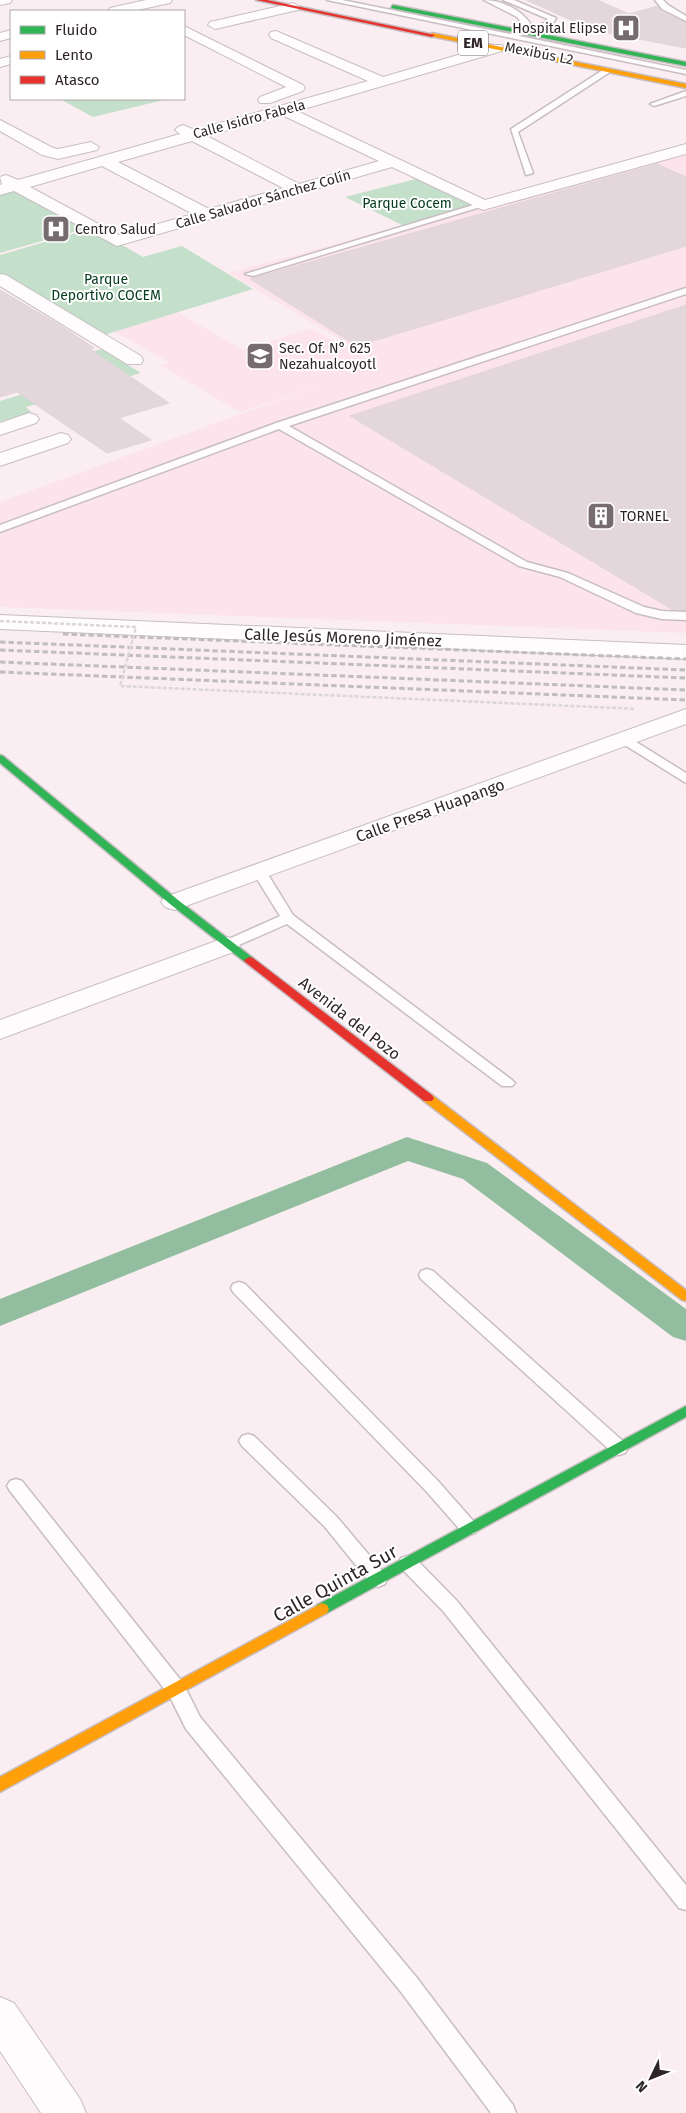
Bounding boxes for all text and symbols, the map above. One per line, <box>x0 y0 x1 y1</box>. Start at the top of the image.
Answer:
legend <box>10 10 185 100</box>
hospital icon: Hospital Elipse <box>611 13 641 43</box>
place label: Hospital Elipse <box>512 20 607 37</box>
text: Fluido <box>55 21 97 39</box>
road number: EM <box>458 30 488 56</box>
street label: Mexibús L2 <box>503 39 575 68</box>
text: Lento <box>55 46 93 64</box>
text: Atasco <box>55 71 100 89</box>
street label: Calle Isidro Fabela <box>191 96 307 143</box>
street label: Calle Salvador Sánchez Colín <box>174 166 353 233</box>
park label: Parque Cocem <box>362 195 452 212</box>
hospital icon: Centro Salud <box>41 214 71 244</box>
place label: Centro Salud <box>75 221 156 238</box>
park label: Parque Deportivo COCEM <box>51 271 161 304</box>
place label: Sec. Of. N° 625 Nezahualcoyotl <box>279 340 376 373</box>
school or university icon: Sec. Of. N° 625 Nezahualcoyotl <box>245 341 275 371</box>
building icon: TORNEL <box>586 501 616 531</box>
place label: TORNEL <box>620 508 669 525</box>
street label: Calle Jesús Moreno Jiménez <box>244 625 442 650</box>
street label: Calle Presa Huapango <box>353 775 507 846</box>
street label: Avenida del Pozo <box>295 973 404 1064</box>
street label: Calle Quinta Sur <box>269 1539 402 1627</box>
north arrow <box>626 2053 676 2103</box>
text: N <box>632 2077 651 2096</box>

